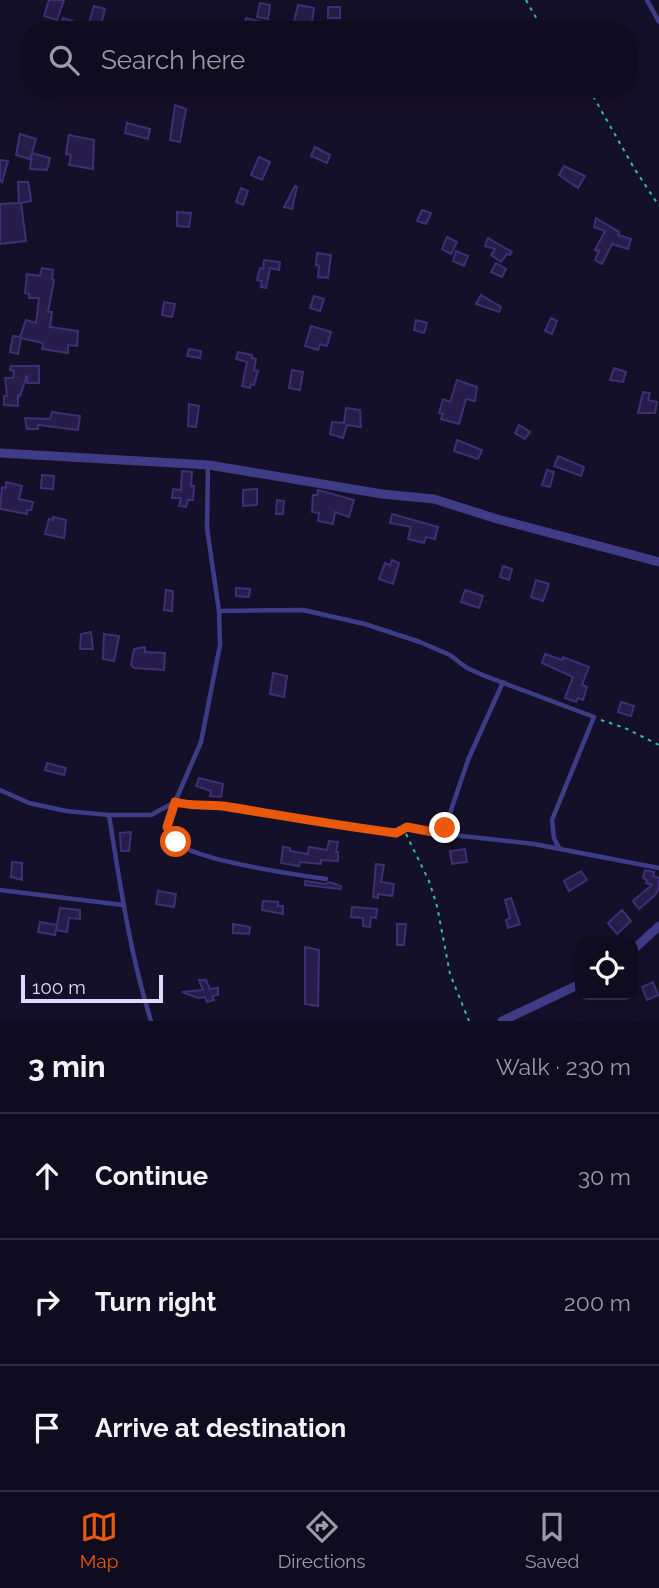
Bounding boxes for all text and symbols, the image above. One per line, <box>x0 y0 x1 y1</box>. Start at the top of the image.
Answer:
search box <box>21 21 638 98</box>
icon: search <box>45 41 83 79</box>
text: Search here <box>101 45 245 75</box>
route end <box>429 812 460 843</box>
route start <box>160 826 191 857</box>
map controls <box>575 937 638 1000</box>
button: locate <box>575 937 638 1000</box>
scale bar <box>21 972 163 1004</box>
text: 100 m <box>32 976 86 998</box>
text: 3 min <box>28 1049 106 1084</box>
text: Walk · 230 m <box>496 1053 631 1080</box>
icon: ahead <box>28 1157 66 1195</box>
text: Continue <box>95 1161 208 1191</box>
text: 30 m <box>578 1163 631 1190</box>
icon: right <box>28 1283 66 1321</box>
text: Turn right <box>95 1287 216 1317</box>
text: 200 m <box>564 1289 631 1316</box>
icon: arrive <box>28 1409 66 1447</box>
text: Arrive at destination <box>95 1413 346 1443</box>
tab: Map <box>80 1508 118 1572</box>
tab: Directions <box>278 1508 366 1572</box>
tab: Saved <box>525 1508 579 1572</box>

